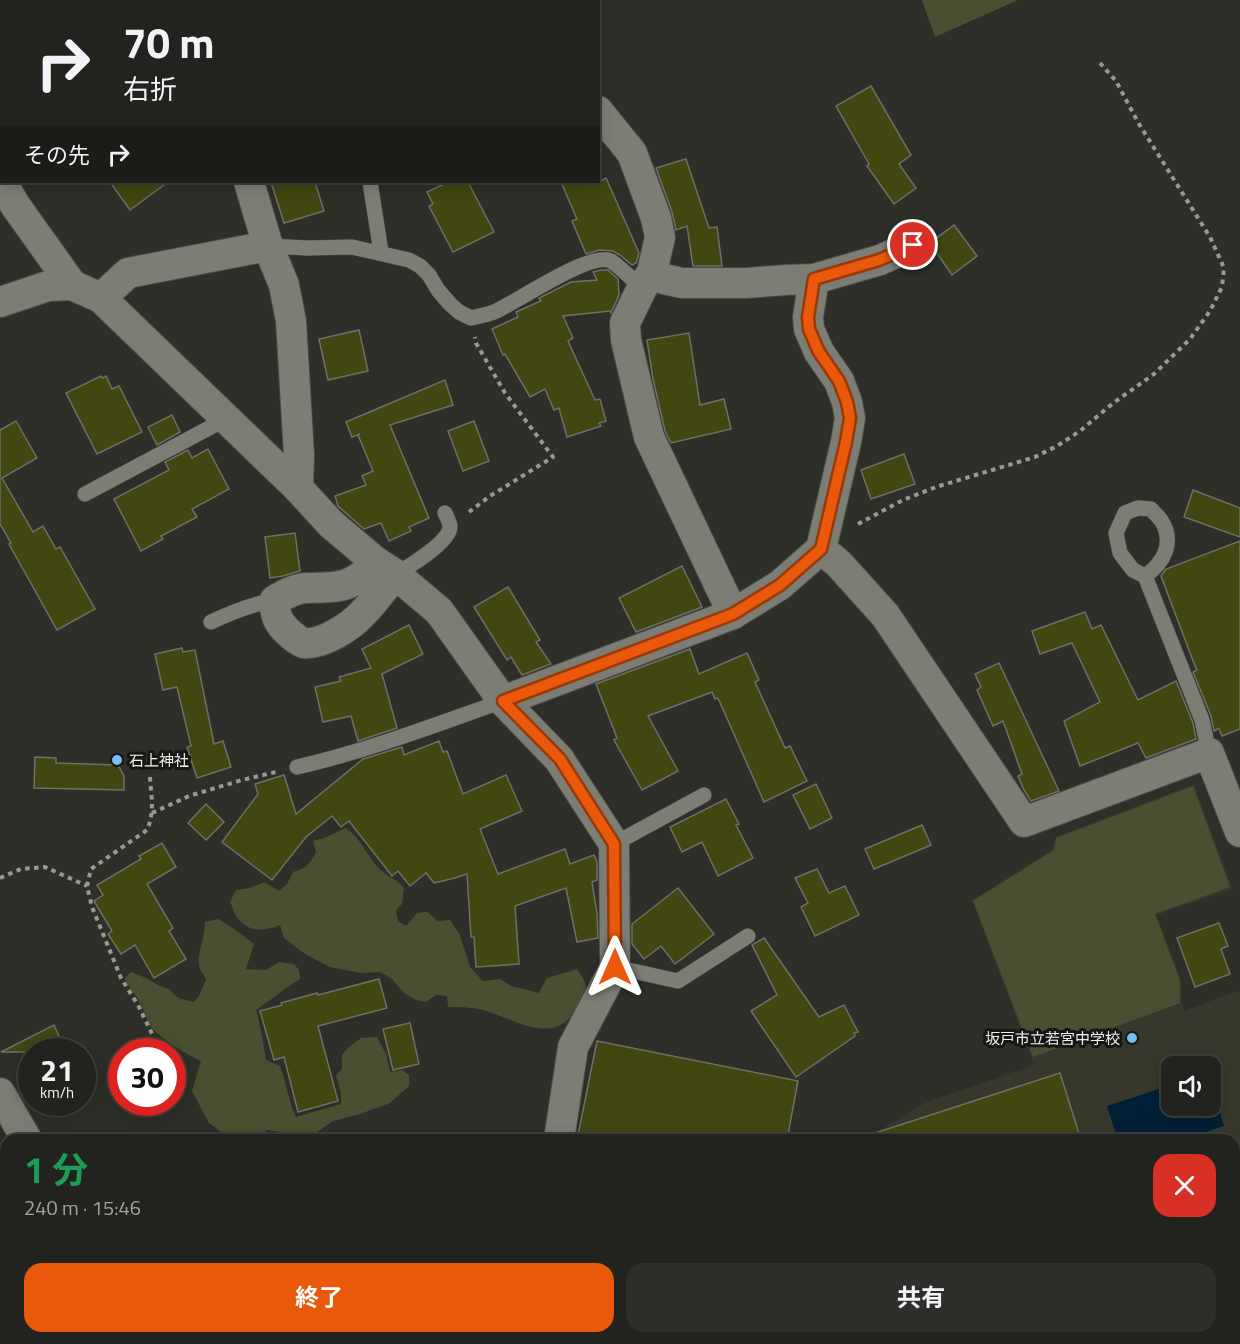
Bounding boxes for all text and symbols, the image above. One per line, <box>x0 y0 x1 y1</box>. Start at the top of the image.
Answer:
text: 70 m <box>123 10 215 74</box>
icon: right <box>24 24 102 102</box>
text: 右折 <box>123 68 177 109</box>
text: その先 <box>24 138 90 172</box>
icon: right <box>102 138 135 171</box>
pin <box>887 219 938 270</box>
icon: arrive <box>896 228 929 261</box>
place label: 石上神社 <box>129 749 189 772</box>
marker: 石上神社 <box>110 753 124 767</box>
position arrow <box>583 935 647 999</box>
place label: 坂戸市立若宮中学校 <box>985 1027 1120 1050</box>
marker: 坂戸市立若宮中学校 <box>1125 1031 1139 1045</box>
speed limit sign: 30 <box>108 1038 186 1116</box>
text: 21 <box>40 1047 74 1093</box>
map controls <box>1161 1056 1221 1116</box>
button: sound <box>1161 1056 1221 1116</box>
text: km/h <box>40 1081 74 1104</box>
text: 1 分 <box>24 1142 88 1197</box>
button: close <box>1153 1154 1216 1217</box>
text: 240 m · 15:46 <box>24 1192 141 1223</box>
button: 終了 <box>24 1263 614 1332</box>
button: 共有 <box>626 1263 1216 1332</box>

